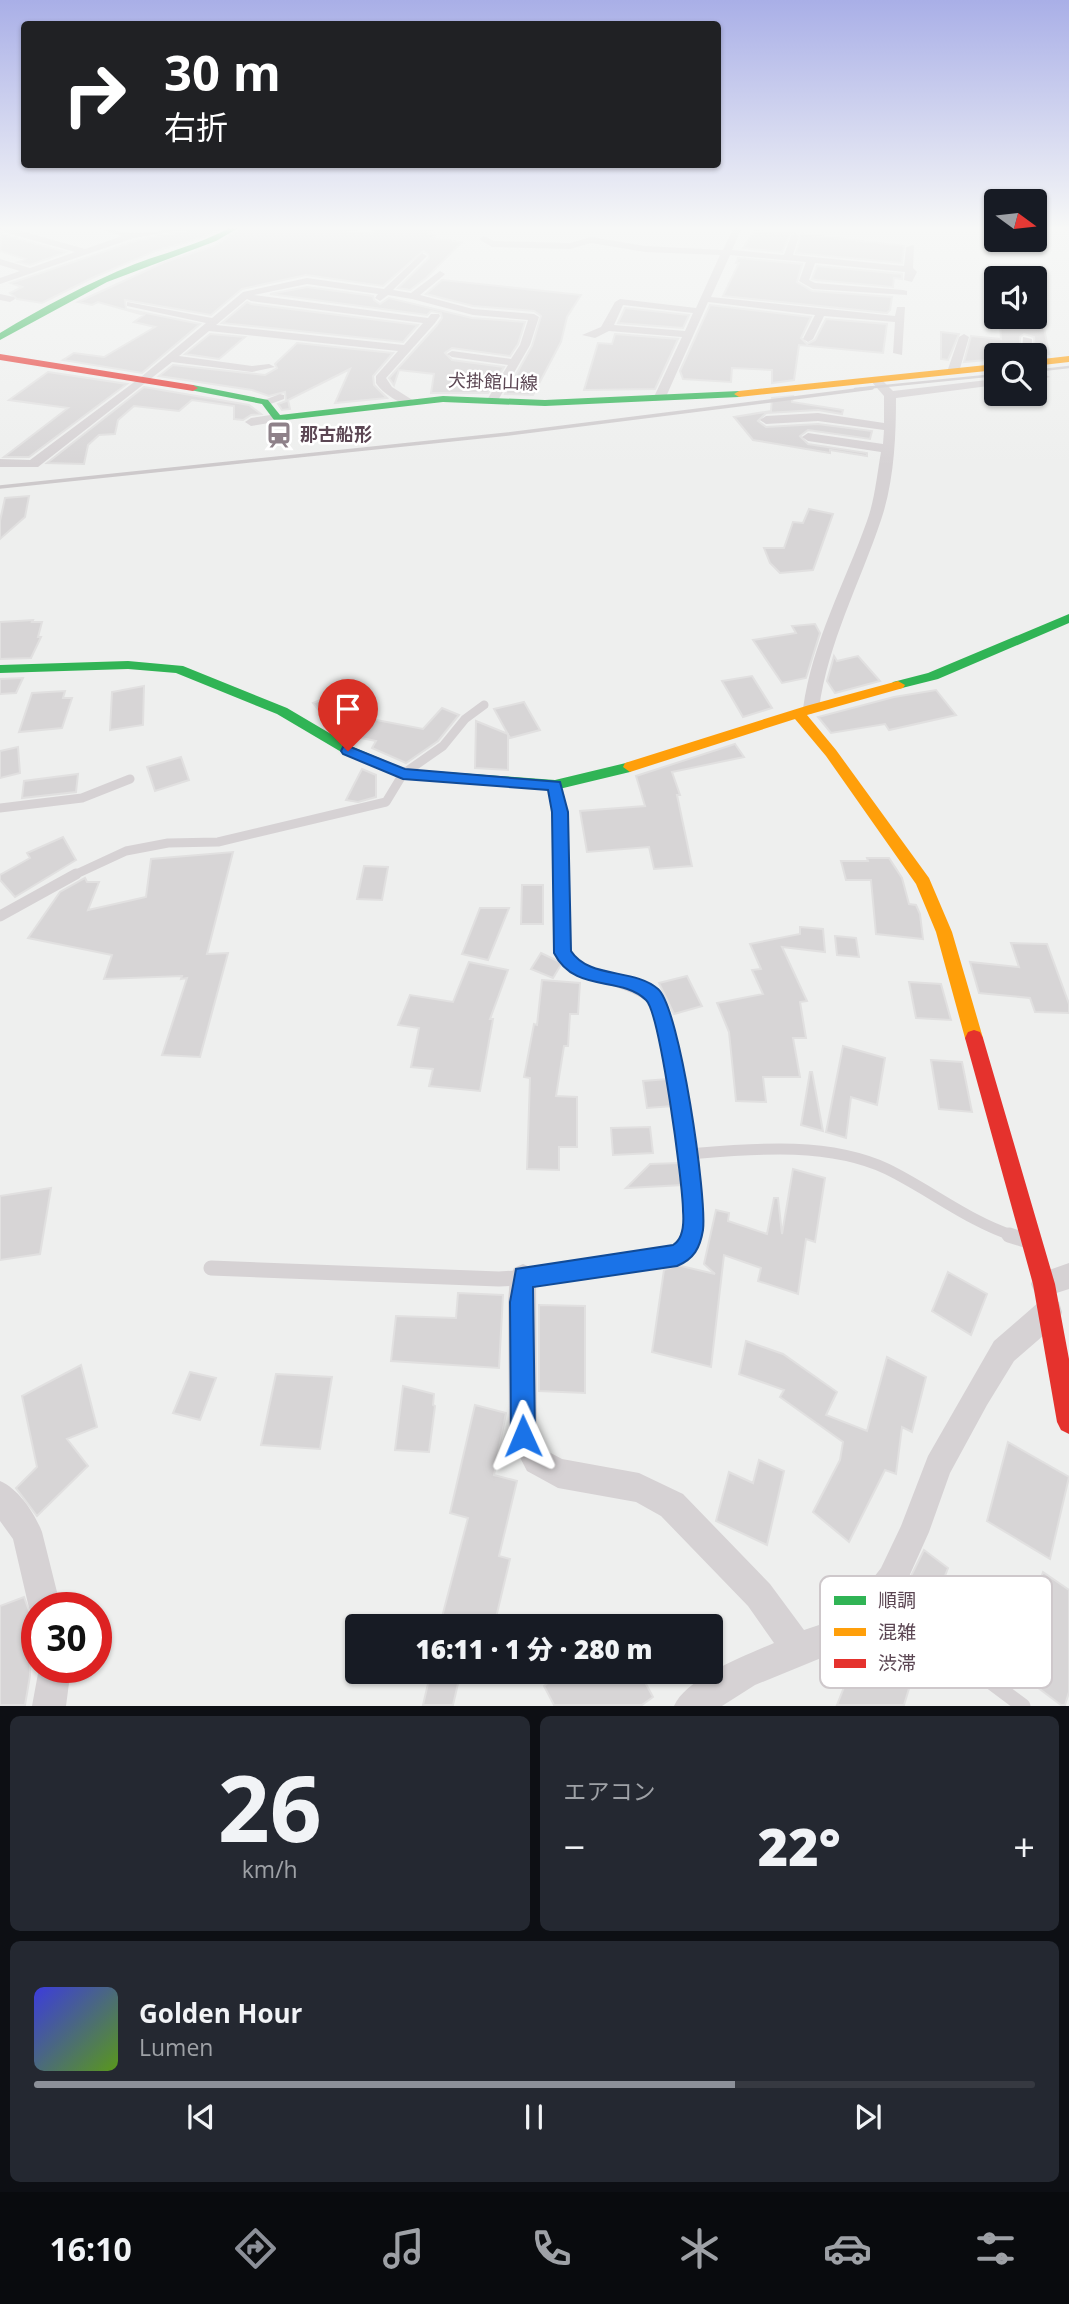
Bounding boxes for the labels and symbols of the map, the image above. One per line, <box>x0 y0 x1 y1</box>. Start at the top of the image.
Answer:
north arrow <box>984 189 1046 252</box>
street label: 犬掛館山線 <box>448 367 538 395</box>
station icon: 那古船形 <box>264 420 294 450</box>
place label: 那古船形 <box>300 422 372 446</box>
pin <box>318 679 378 751</box>
position arrow <box>486 1399 560 1473</box>
legend <box>820 1576 1052 1688</box>
text: 順調 <box>878 1587 916 1613</box>
speed limit sign: 30 <box>21 1592 112 1683</box>
text: 混雑 <box>878 1619 916 1645</box>
text: 渋滞 <box>878 1650 916 1676</box>

